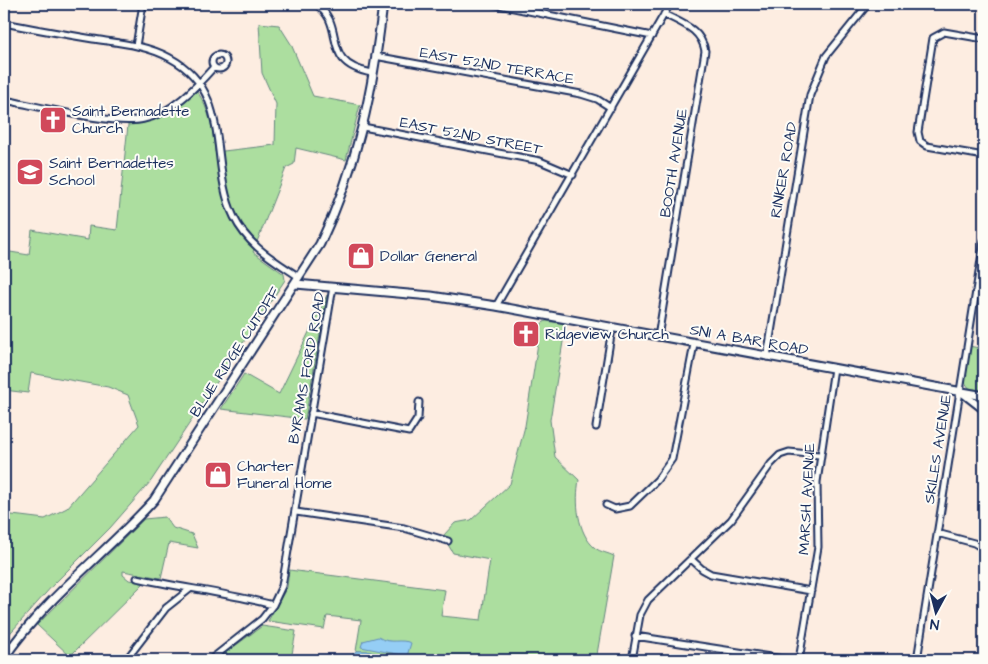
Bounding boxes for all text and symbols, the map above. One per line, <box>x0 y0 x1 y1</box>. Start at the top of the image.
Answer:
street label: EAST 52ND TERRACE <box>418 42 576 90</box>
place label: Saint Bernadette Church <box>72 101 189 139</box>
church icon: Saint Bernadette Church <box>38 105 68 135</box>
street label: BOOTH AVENUE <box>655 107 693 219</box>
street label: EAST 52ND STREET <box>398 112 545 160</box>
street label: RINKER ROAD <box>765 120 803 220</box>
place label: Saint Bernadettes School <box>49 153 174 191</box>
school or university icon: Saint Bernadettes School <box>15 157 45 187</box>
shop icon: Dollar General <box>346 241 376 271</box>
place label: Dollar General <box>380 246 477 267</box>
street label: BLUE RIDGE CUTOFF <box>185 282 285 421</box>
street label: BYRAMS FORD ROAD <box>283 290 331 446</box>
church icon: Ridgeview Church <box>511 319 541 349</box>
street label: SNI A BAR ROAD <box>688 319 810 361</box>
place label: Ridgeview Church <box>545 324 669 346</box>
street label: SKILES AVENUE <box>919 393 957 505</box>
street label: MARSH AVENUE <box>794 442 820 555</box>
place label: Charter Funeral Home <box>237 456 332 494</box>
shop icon: Charter Funeral Home <box>203 460 233 490</box>
north arrow <box>910 586 960 636</box>
text: N <box>929 613 940 634</box>

